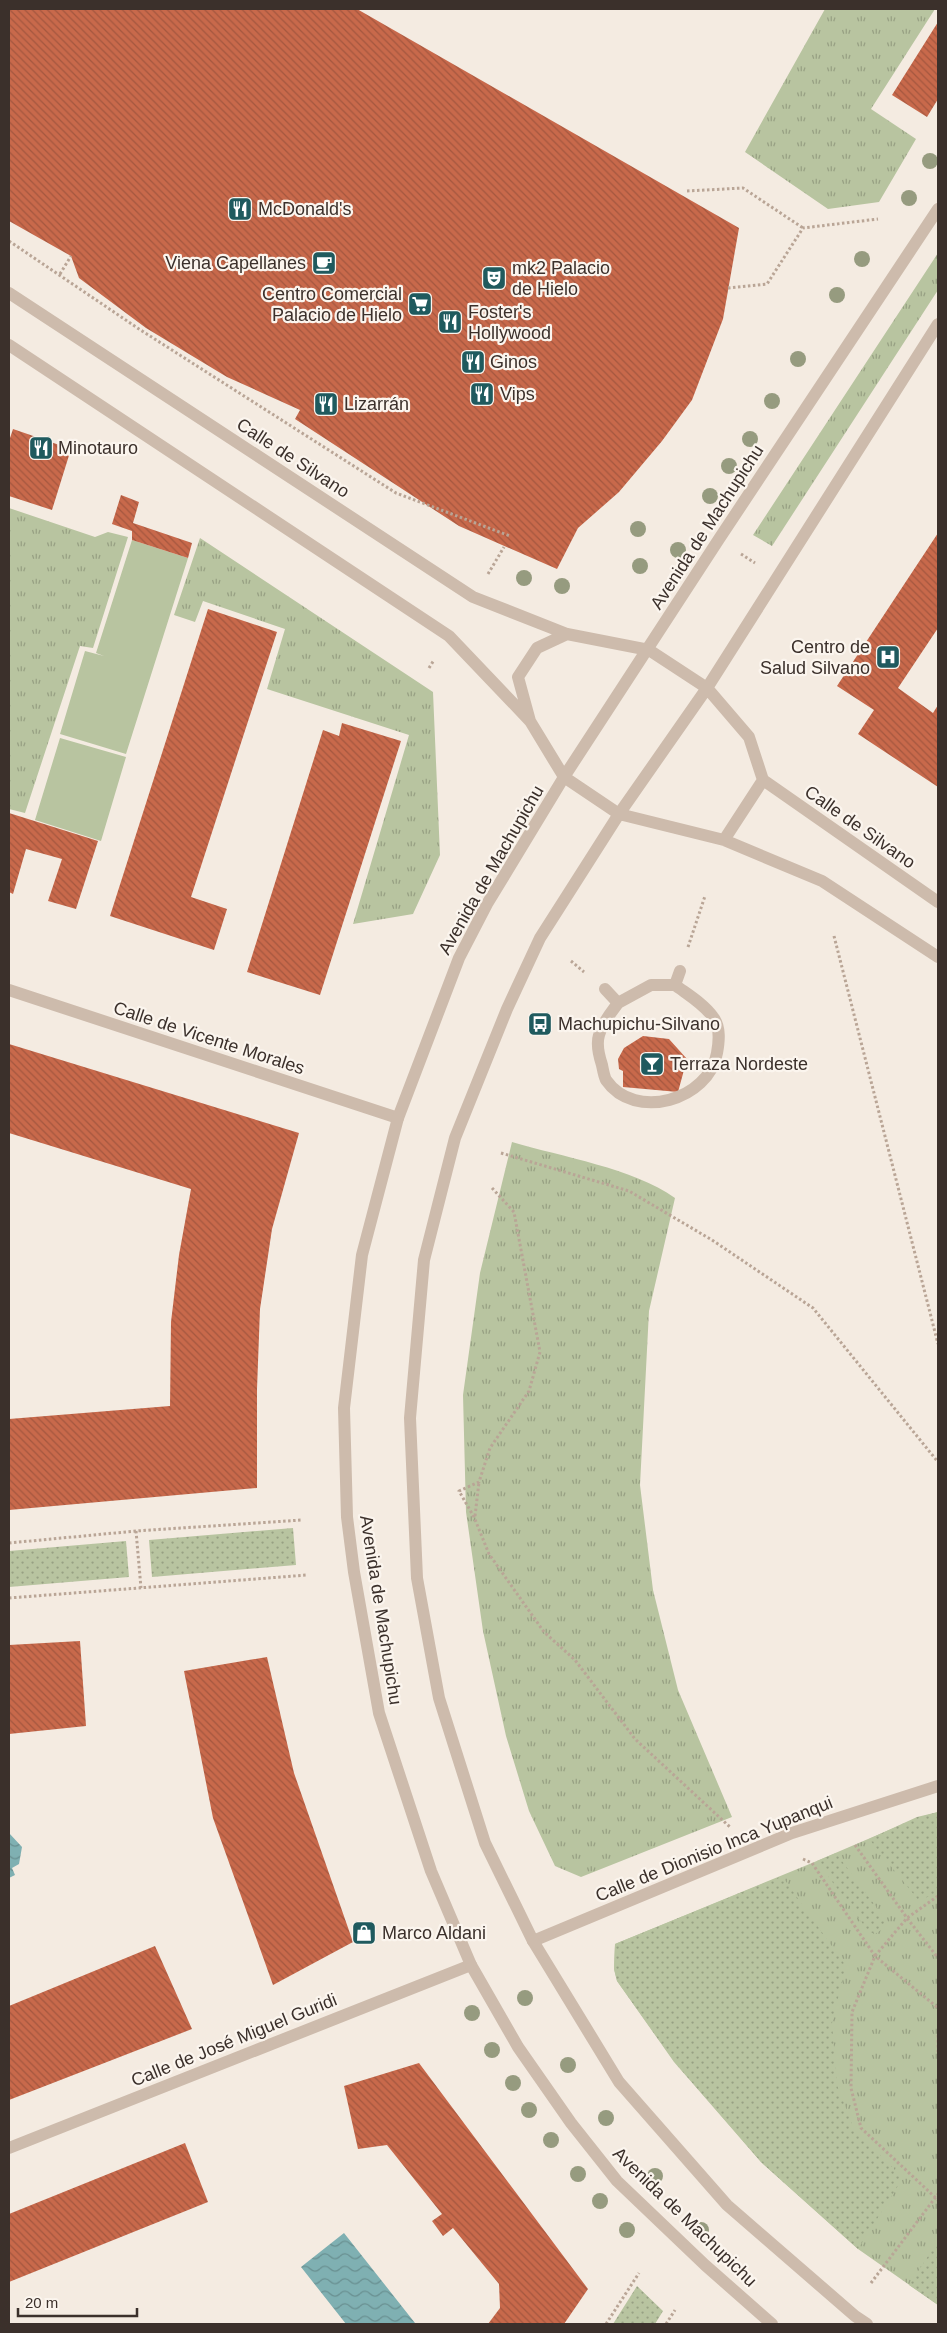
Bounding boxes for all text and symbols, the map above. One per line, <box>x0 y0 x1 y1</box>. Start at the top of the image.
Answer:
restaurant icon: McDonald's <box>227 196 253 222</box>
place label: McDonald's <box>258 199 351 219</box>
cafe icon: Viena Capellanes <box>311 250 337 276</box>
place label: Viena Capellanes <box>165 253 306 273</box>
place label: mk2 Palacio de Hielo <box>512 258 610 299</box>
theatre icon: mk2 Palacio de Hielo <box>481 265 507 291</box>
place label: Centro Comercial Palacio de Hielo <box>262 284 402 325</box>
supermarket icon: Centro Comercial Palacio de Hielo <box>407 291 433 317</box>
place label: Foster's Hollywood <box>468 302 551 343</box>
restaurant icon: Foster's Hollywood <box>437 309 463 335</box>
restaurant icon: Ginos <box>460 349 486 375</box>
place label: Ginos <box>490 352 537 372</box>
restaurant icon: Vips <box>469 381 495 407</box>
place label: Vips <box>500 384 535 404</box>
restaurant icon: Lizarrán <box>313 391 339 417</box>
place label: Lizarrán <box>344 394 409 414</box>
street label: Calle de Silvano <box>233 414 353 502</box>
restaurant icon: Minotauro <box>28 435 54 461</box>
place label: Minotauro <box>58 438 138 458</box>
street label: Avenida de Machupichu <box>646 441 768 613</box>
place label: Centro de Salud Silvano <box>760 637 870 678</box>
hospital icon: Centro de Salud Silvano <box>875 644 901 670</box>
street label: Avenida de Machupichu <box>434 782 548 958</box>
street label: Calle de Silvano <box>801 782 919 872</box>
street label: Calle de Vicente Morales <box>111 998 307 1078</box>
bus stop icon: Machupichu-Silvano <box>527 1011 553 1037</box>
place label: Machupichu-Silvano <box>558 1014 720 1034</box>
bar icon: Terraza Nordeste <box>639 1051 665 1077</box>
place label: Terraza Nordeste <box>670 1054 808 1074</box>
street label: Avenida de Machupichu <box>356 1514 406 1706</box>
street label: Calle de Dionisio Inca Yupanqui <box>593 1792 835 1906</box>
shop icon: Marco Aldani <box>351 1920 377 1946</box>
place label: Marco Aldani <box>382 1923 486 1943</box>
street label: Calle de José Miguel Guridi <box>128 1990 340 2090</box>
street label: Avenida de Machupichu <box>609 2143 761 2291</box>
scale bar <box>18 2286 136 2318</box>
text: 20 m <box>25 2294 58 2311</box>

